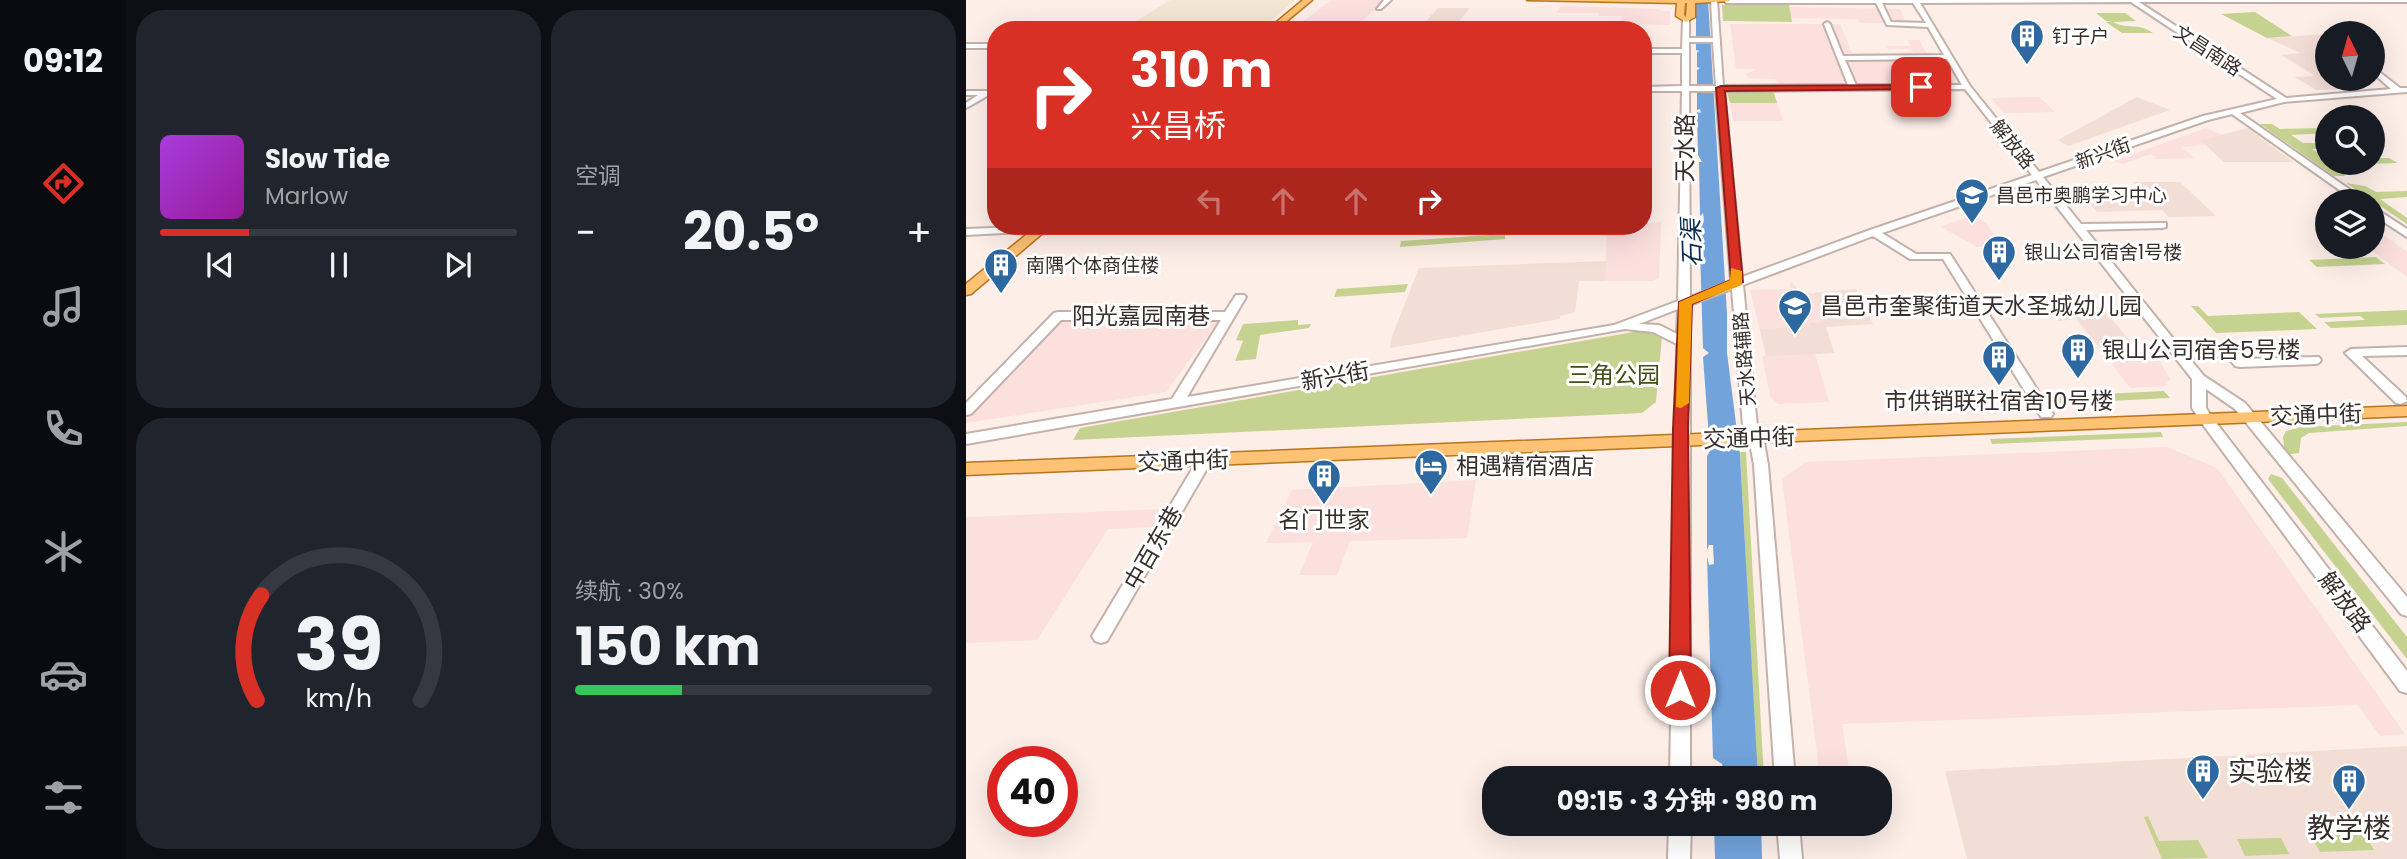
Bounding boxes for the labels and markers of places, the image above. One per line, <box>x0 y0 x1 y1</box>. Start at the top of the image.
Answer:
building icon: 钉子户 <box>2008 17 2046 66</box>
place label: 钉子户 <box>2052 23 2109 50</box>
pin <box>1891 57 1951 117</box>
school or university icon: 昌邑市奥鹏学习中心 <box>1953 176 1991 225</box>
place label: 昌邑市奥鹏学习中心 <box>1996 182 2167 209</box>
building icon: 银山公司宿舍1号楼 <box>1980 233 2018 282</box>
place label: 银山公司宿舍1号楼 <box>2024 239 2182 266</box>
building icon: 南隅个体商住楼 <box>982 246 1020 295</box>
place label: 南隅个体商住楼 <box>1026 252 1159 279</box>
school or university icon: 昌邑市奎聚街道天水圣城幼儿园 <box>1776 287 1814 336</box>
place label: 昌邑市奎聚街道天水圣城幼儿园 <box>1820 290 2142 322</box>
building icon: 银山公司宿舍5号楼 <box>2059 331 2097 380</box>
place label: 银山公司宿舍5号楼 <box>2102 334 2300 366</box>
building icon: 市供销联社宿舍10号楼 <box>1980 338 2018 387</box>
place label: 市供销联社宿舍10号楼 <box>1885 385 2113 417</box>
hotel icon: 相遇精宿酒店 <box>1412 447 1450 496</box>
place label: 相遇精宿酒店 <box>1456 450 1594 482</box>
building icon: 名门世家 <box>1305 457 1343 506</box>
place label: 名门世家 <box>1278 504 1370 536</box>
building icon: 实验楼 <box>2184 752 2222 801</box>
place label: 实验楼 <box>2228 752 2312 791</box>
building icon: 教学楼 <box>2330 762 2368 811</box>
place label: 教学楼 <box>2307 809 2391 848</box>

